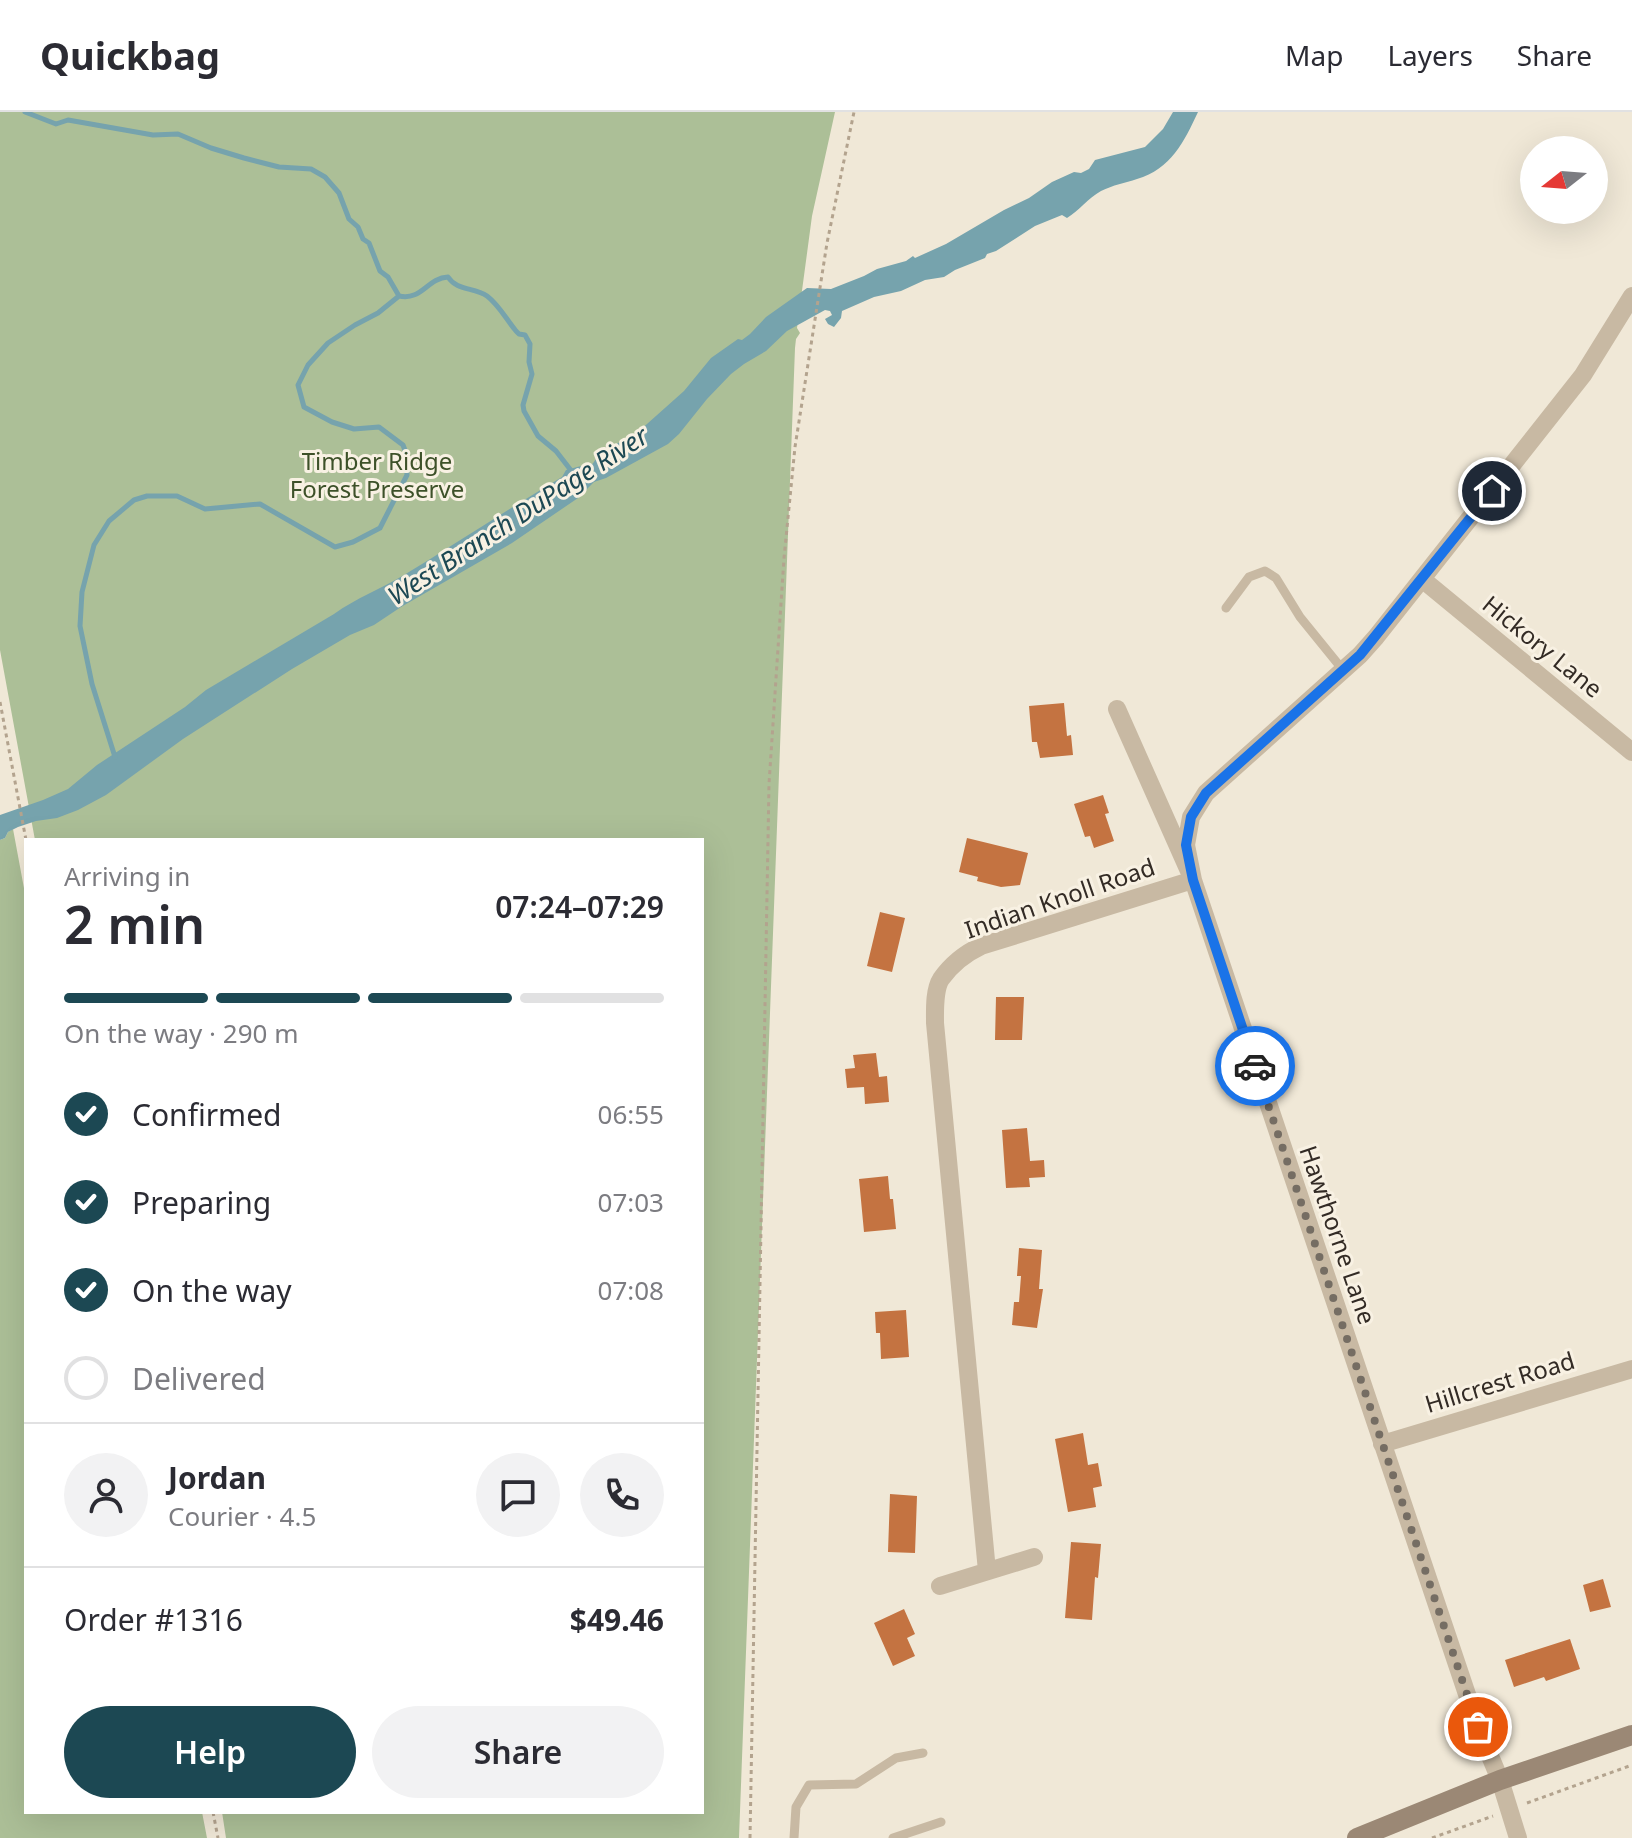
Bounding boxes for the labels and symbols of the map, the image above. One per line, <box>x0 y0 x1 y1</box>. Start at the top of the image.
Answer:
north arrow <box>1520 136 1608 224</box>
water label: West Branch DuPage River <box>380 416 656 613</box>
park label: Timber Ridge Forest Preserve <box>290 444 464 505</box>
pin <box>1458 457 1526 525</box>
street label: Hickory Lane <box>1476 587 1610 704</box>
street label: Indian Knoll Road <box>960 850 1159 946</box>
courier <box>1215 1026 1295 1106</box>
street label: Hawthorne Lane <box>1292 1141 1384 1328</box>
street label: Hillcrest Road <box>1421 1343 1578 1420</box>
pin <box>1444 1693 1512 1761</box>

